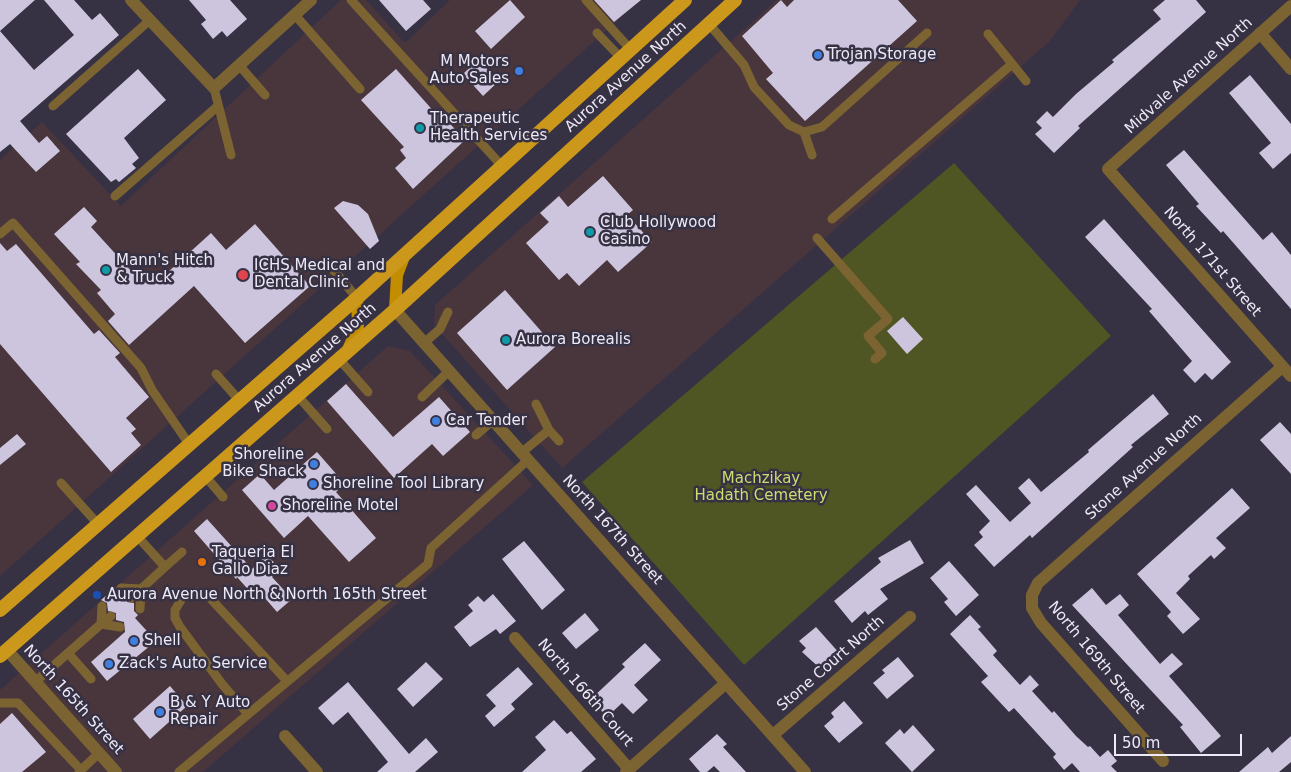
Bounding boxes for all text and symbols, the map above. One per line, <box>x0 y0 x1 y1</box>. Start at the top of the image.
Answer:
street label: Midvale Avenue North <box>1122 14 1256 138</box>
street label: Aurora Avenue North <box>562 18 690 136</box>
place label: Trojan Storage <box>828 46 936 64</box>
marker: Trojan Storage <box>812 49 824 61</box>
place label: M Motors Auto Sales <box>429 53 509 88</box>
marker: M Motors Auto Sales <box>513 65 525 77</box>
place label: Therapeutic Health Services <box>430 110 547 145</box>
marker: Therapeutic Health Services <box>414 122 426 134</box>
street label: North 171st Street <box>1159 203 1265 321</box>
place label: Club Hollywood Casino <box>600 214 716 249</box>
marker: Club Hollywood Casino <box>584 226 596 238</box>
place label: Mann's Hitch & Truck <box>116 252 213 287</box>
place label: ICHS Medical and Dental Clinic <box>254 257 385 292</box>
marker: Mann's Hitch & Truck <box>100 264 112 276</box>
marker: ICHS Medical and Dental Clinic <box>236 268 250 282</box>
street label: Aurora Avenue North <box>250 300 380 416</box>
place label: Aurora Borealis <box>516 331 631 349</box>
marker: Aurora Borealis <box>500 334 512 346</box>
street label: Stone Avenue North <box>1082 410 1206 524</box>
place label: Car Tender <box>446 412 527 430</box>
marker: Car Tender <box>430 415 442 427</box>
place label: Shoreline Bike Shack <box>222 446 304 481</box>
marker: Shoreline Bike Shack <box>308 458 320 470</box>
park label: Machzikay Hadath Cemetery <box>694 470 828 505</box>
street label: North 167th Street <box>558 472 666 588</box>
place label: Shoreline Tool Library <box>323 475 484 493</box>
marker: Shoreline Tool Library <box>307 478 319 490</box>
place label: Shoreline Motel <box>282 497 399 515</box>
marker: Shoreline Motel <box>266 500 278 512</box>
place label: Taqueria El Gallo Diaz <box>212 544 294 579</box>
marker: Taqueria El Gallo Diaz <box>196 556 208 568</box>
place label: Aurora Avenue North & North 165th Street <box>107 586 427 604</box>
marker: Aurora Avenue North & North 165th Street <box>91 589 103 601</box>
street label: North 169th Street <box>1044 598 1148 718</box>
street label: Stone Court North <box>774 613 888 715</box>
place label: Shell <box>144 632 181 650</box>
marker: Shell <box>128 635 140 647</box>
street label: North 166th Court <box>533 636 637 750</box>
street label: North 165th Street <box>19 642 127 758</box>
place label: Zack's Auto Service <box>119 655 267 673</box>
marker: Zack's Auto Service <box>103 658 115 670</box>
place label: B & Y Auto Repair <box>170 694 250 729</box>
marker: B & Y Auto Repair <box>154 706 166 718</box>
scale bar <box>1116 724 1244 756</box>
text: 50 m <box>1122 734 1160 752</box>

